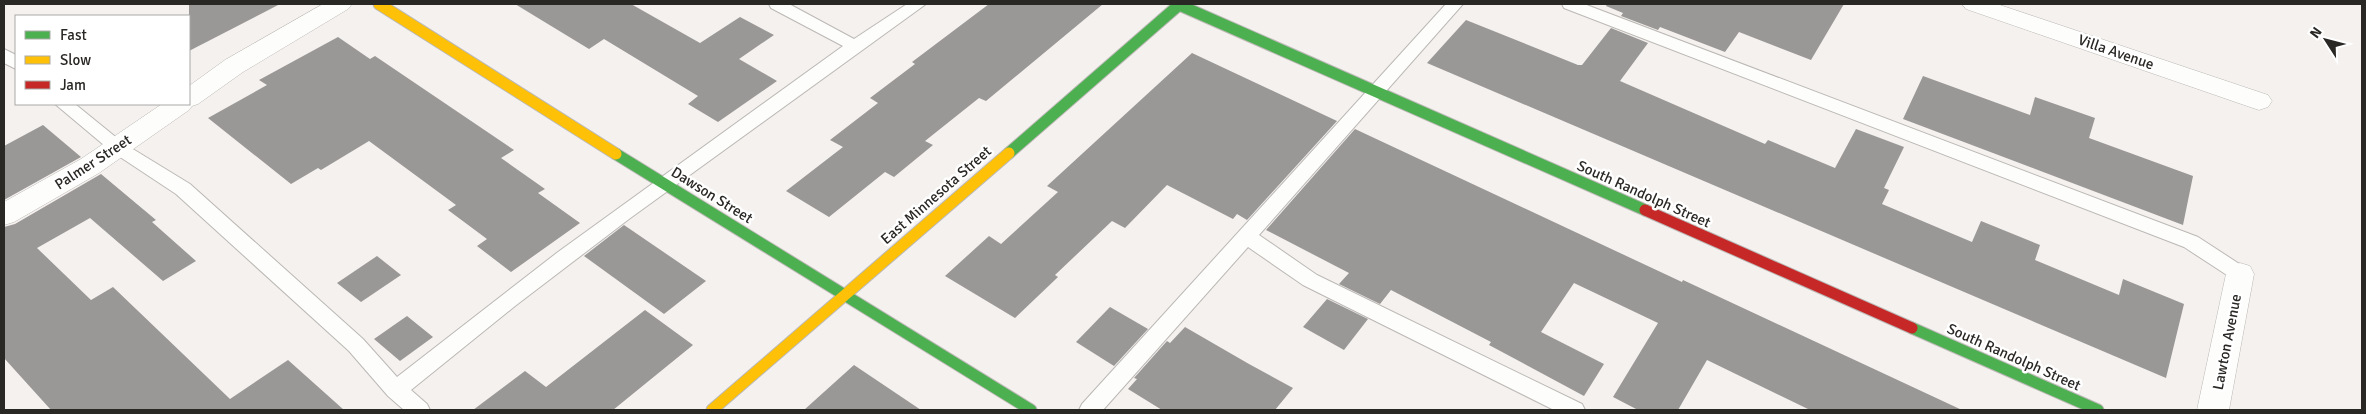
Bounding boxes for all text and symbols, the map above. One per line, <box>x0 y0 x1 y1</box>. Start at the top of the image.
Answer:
legend <box>15 15 190 105</box>
north arrow <box>2301 15 2351 65</box>
text: N <box>2306 24 2326 42</box>
text: Fast <box>60 26 87 44</box>
street label: Villa Avenue <box>2076 31 2156 73</box>
text: Slow <box>60 51 91 69</box>
text: Jam <box>60 76 86 94</box>
street label: Palmer Street <box>51 131 135 193</box>
street label: East Minnesota Street <box>877 142 995 248</box>
street label: South Randolph Street <box>1574 156 1714 232</box>
street label: Dawson Street <box>668 163 756 227</box>
street label: Lawton Avenue <box>2209 292 2245 392</box>
street label: South Randolph Street <box>1944 319 2084 395</box>

